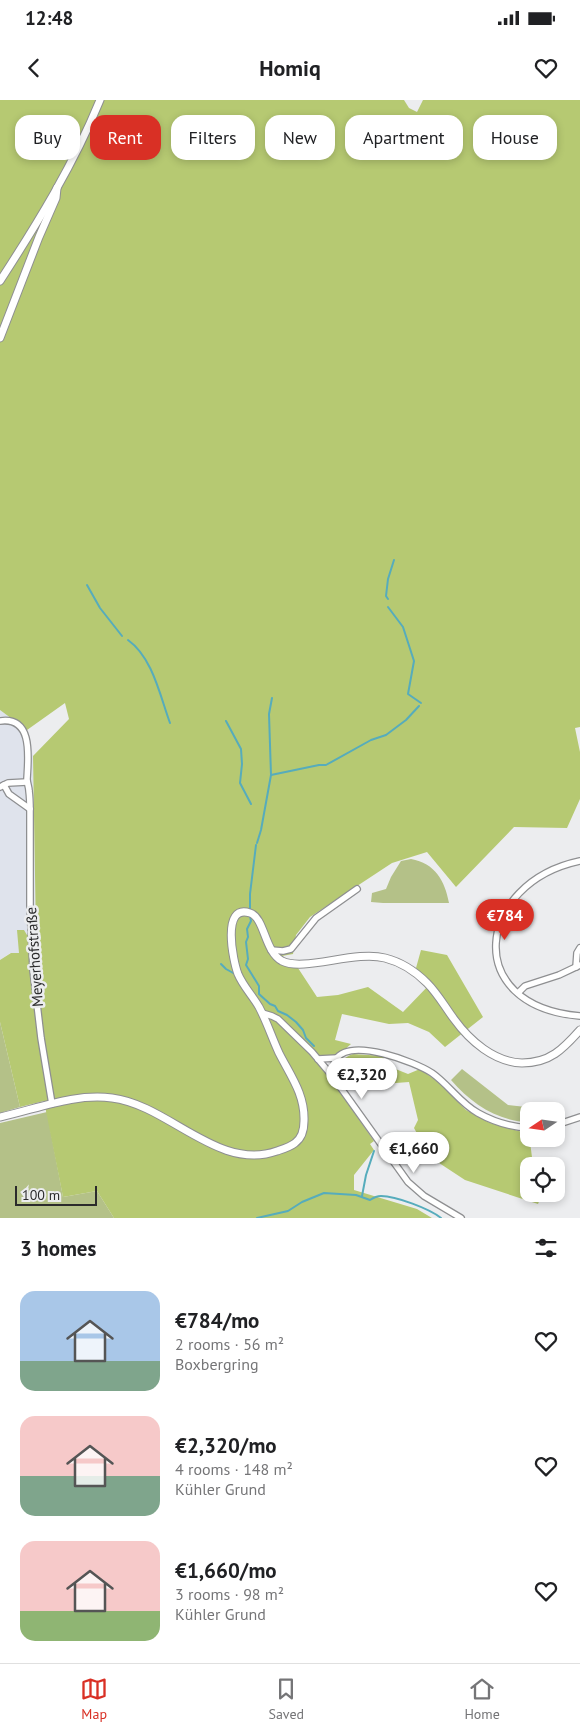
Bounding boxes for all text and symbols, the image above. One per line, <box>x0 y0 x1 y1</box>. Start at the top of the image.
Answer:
text: 12:48 <box>25 6 73 30</box>
icon: back <box>20 54 48 82</box>
text: Homiq <box>259 54 321 82</box>
icon: heart <box>532 54 560 82</box>
chip: Buy <box>15 115 80 160</box>
chip: Rent <box>90 115 161 160</box>
chip: Filters <box>171 115 255 160</box>
chip: New <box>265 115 335 160</box>
chip: Apartment <box>345 115 463 160</box>
chip: House <box>473 115 557 160</box>
pin: €784 <box>475 898 535 941</box>
text: €784 <box>487 905 523 925</box>
street label: Meyerhofstraße <box>21 906 47 1008</box>
pin: €2,320 <box>321 1058 403 1100</box>
text: €2,320 <box>337 1064 387 1084</box>
north arrow <box>520 1102 565 1148</box>
map controls <box>520 1102 565 1202</box>
pin: €1,660 <box>373 1132 455 1174</box>
text: €1,660 <box>389 1138 439 1158</box>
button: locate <box>520 1157 565 1202</box>
scale bar <box>15 1183 98 1206</box>
text: 100 m <box>22 1186 60 1204</box>
icon: filters <box>532 1234 560 1262</box>
text: 3 homes <box>20 1235 96 1262</box>
text: €784/mo <box>175 1307 259 1334</box>
icon: home <box>60 1311 120 1371</box>
icon: heart <box>532 1327 560 1355</box>
text: 2 rooms · 56 m² <box>175 1334 284 1354</box>
text: Boxbergring <box>175 1354 259 1374</box>
text: €2,320/mo <box>175 1432 277 1459</box>
icon: home <box>60 1436 120 1496</box>
icon: heart <box>532 1452 560 1480</box>
text: 4 rooms · 148 m² <box>175 1459 293 1479</box>
text: Kühler Grund <box>175 1479 266 1499</box>
text: €1,660/mo <box>175 1557 277 1584</box>
icon: home <box>60 1561 120 1621</box>
icon: heart <box>532 1577 560 1605</box>
text: 3 rooms · 98 m² <box>175 1584 284 1604</box>
text: Kühler Grund <box>175 1604 266 1624</box>
tab: Map <box>80 1675 108 1723</box>
tab: Saved <box>268 1675 304 1723</box>
tab: Home <box>464 1675 500 1723</box>

